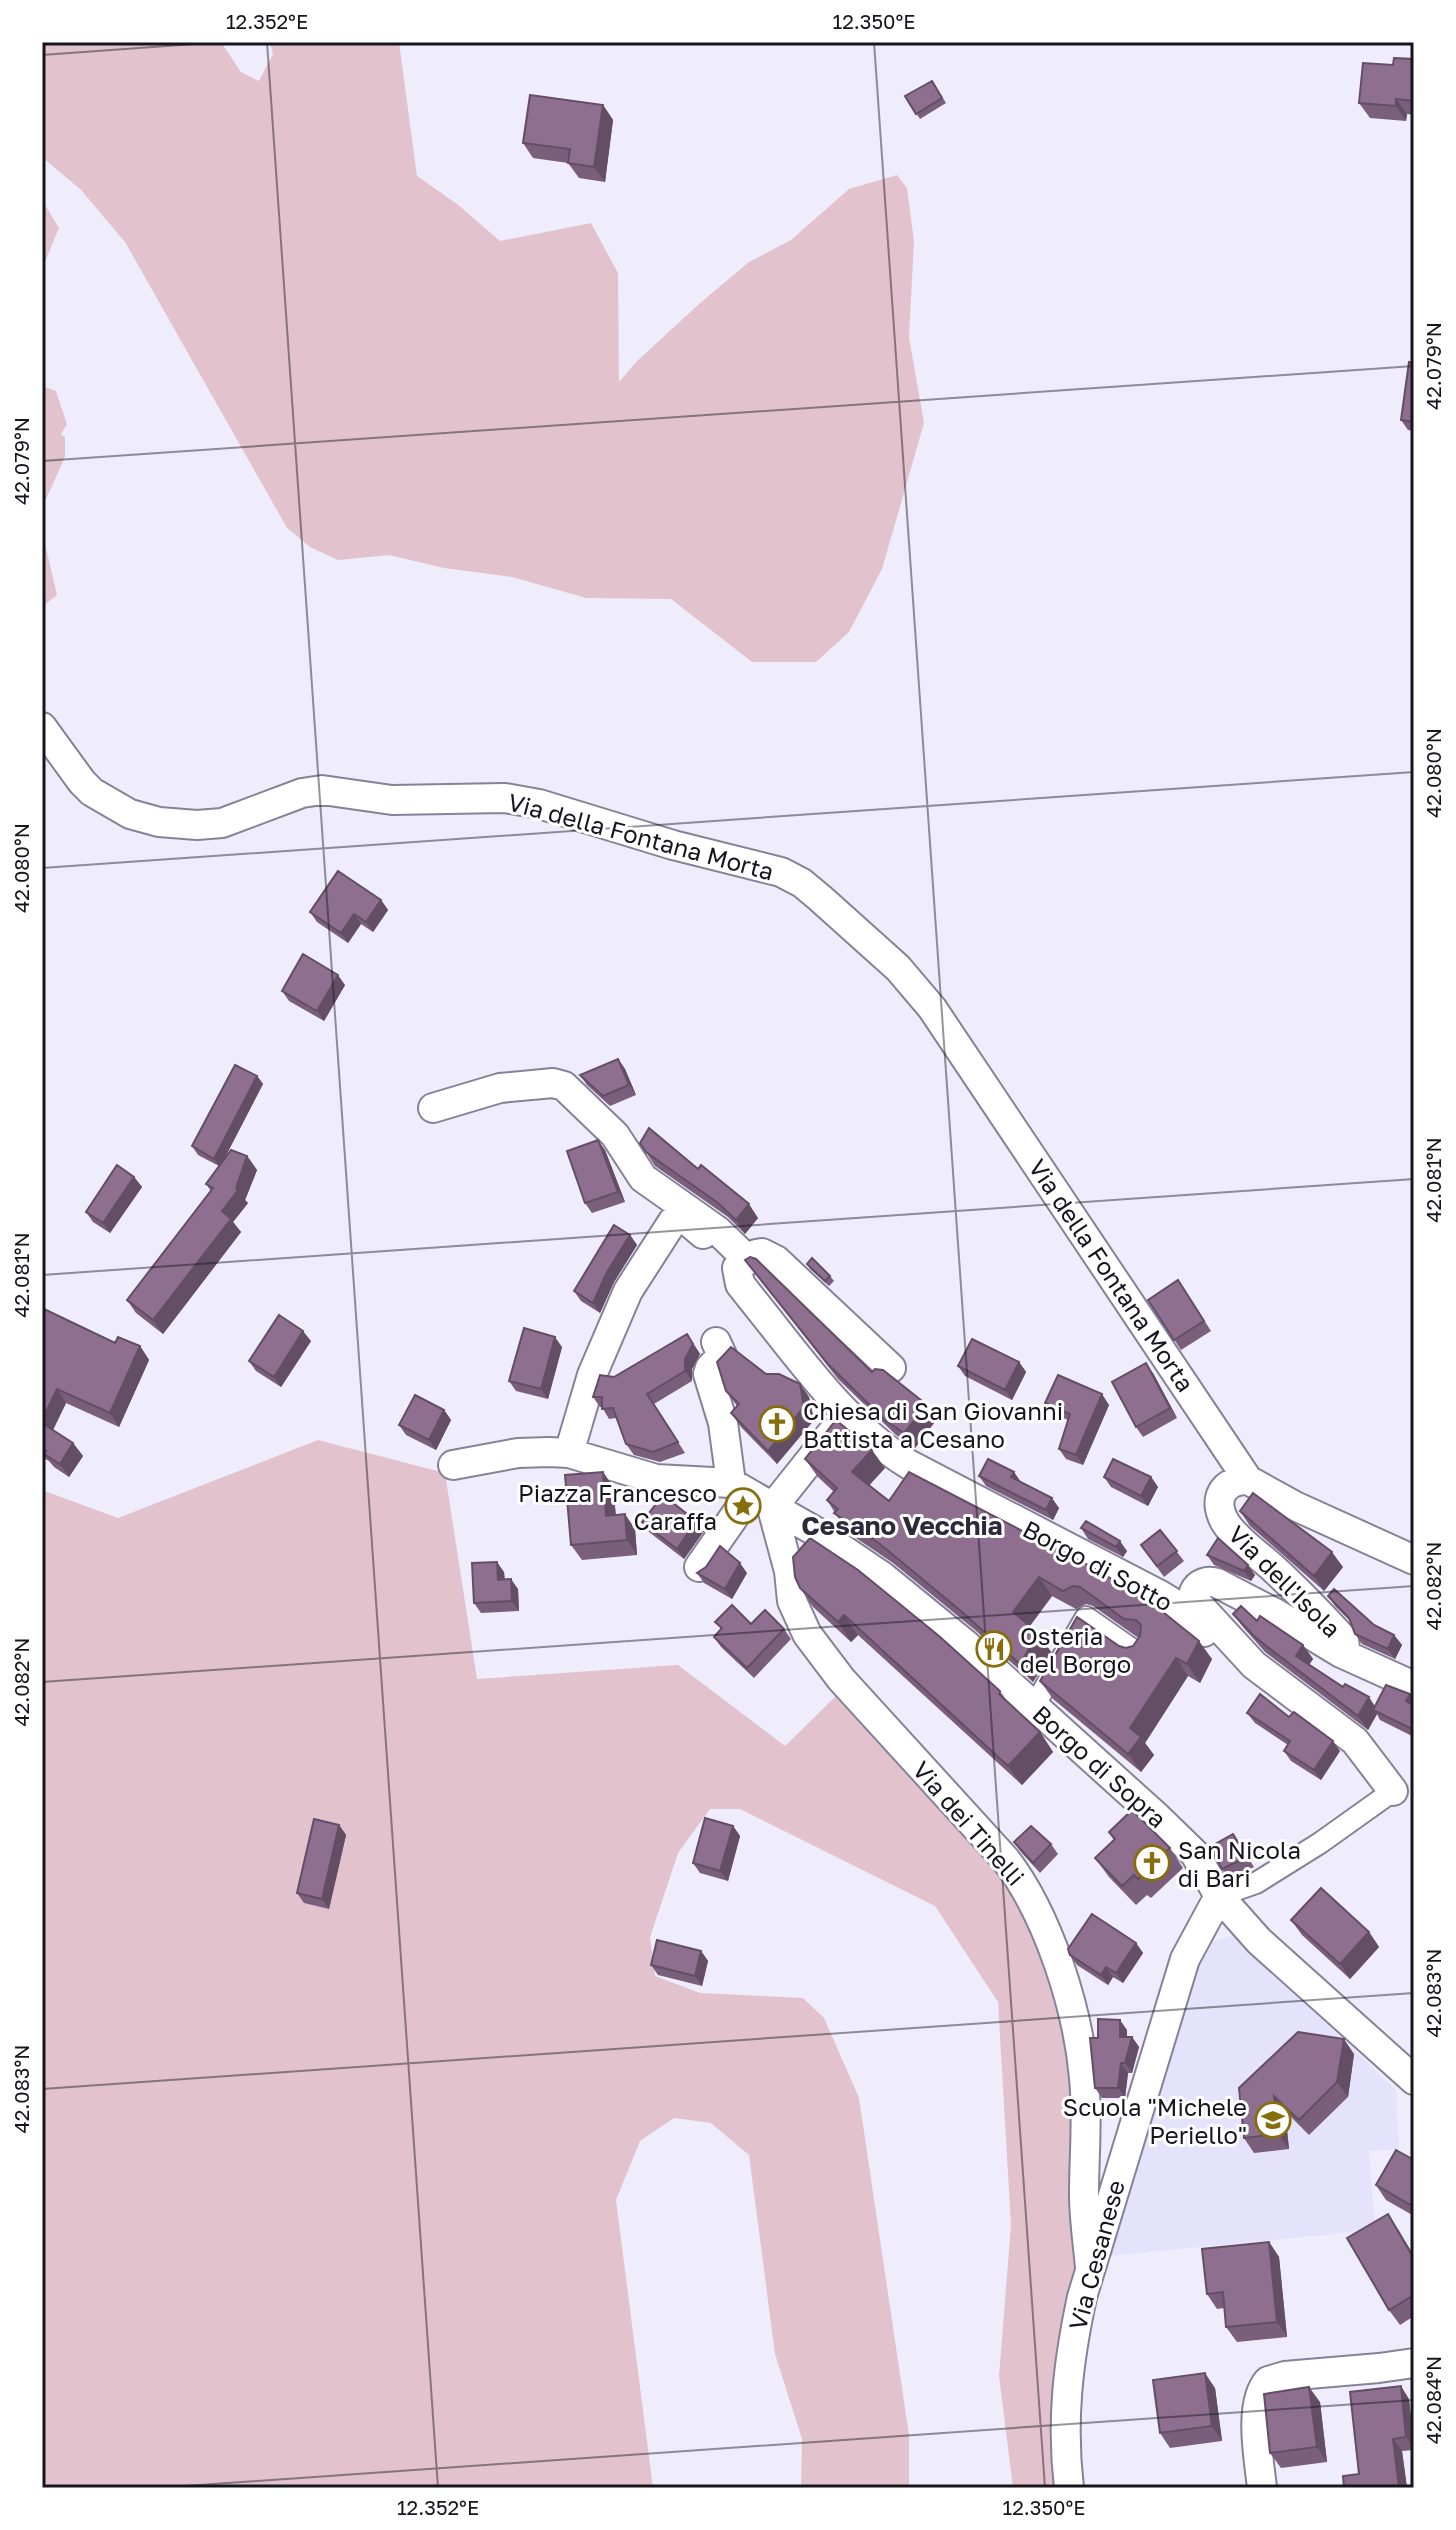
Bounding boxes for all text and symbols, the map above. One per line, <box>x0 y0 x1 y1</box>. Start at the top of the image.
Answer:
text: 12.352°E <box>226 9 308 33</box>
text: 12.350°E <box>833 9 916 33</box>
text: 42.079°N <box>1421 322 1445 410</box>
text: 42.079°N <box>9 417 33 505</box>
text: 42.080°N <box>1421 728 1445 818</box>
street label: Via della Fontana Morta <box>505 787 777 885</box>
text: 42.080°N <box>9 823 33 913</box>
text: 42.081°N <box>1421 1137 1445 1223</box>
street label: Via della Fontana Morta <box>1023 1153 1201 1397</box>
text: 42.081°N <box>9 1232 33 1318</box>
place label: Chiesa di San Giovanni Battista a Cesano <box>803 1396 1063 1453</box>
church icon: Chiesa di San Giovanni Battista a Cesano <box>758 1405 796 1443</box>
place label: Piazza Francesco Caraffa <box>518 1478 717 1535</box>
place icon: Piazza Francesco Caraffa <box>724 1487 762 1525</box>
district label: Cesano Vecchia <box>801 1510 1003 1541</box>
street label: Borgo di Sotto <box>1018 1513 1178 1617</box>
street label: Via dell'Isola <box>1223 1519 1347 1643</box>
text: 42.082°N <box>1421 1542 1445 1631</box>
place label: Osteria del Borgo <box>1020 1621 1131 1678</box>
restaurant icon: Osteria del Borgo <box>975 1630 1013 1668</box>
text: 42.082°N <box>9 1638 33 1727</box>
street label: Borgo di Sopra <box>1027 1699 1173 1833</box>
street label: Via dei Tinelli <box>907 1755 1031 1891</box>
place label: San Nicola di Bari <box>1178 1835 1301 1892</box>
church icon: San Nicola di Bari <box>1133 1844 1171 1882</box>
text: 42.083°N <box>1421 1948 1445 2038</box>
text: 42.083°N <box>9 2044 33 2134</box>
place label: Scuola "Michele Periello" <box>1063 2092 1247 2149</box>
school or university icon: Scuola "Michele Periello" <box>1254 2101 1292 2139</box>
street label: Via Cesanese <box>1062 2177 1130 2333</box>
text: 42.084°N <box>1421 2356 1445 2444</box>
text: 12.352°E <box>397 2495 479 2519</box>
text: 12.350°E <box>1003 2495 1086 2519</box>

